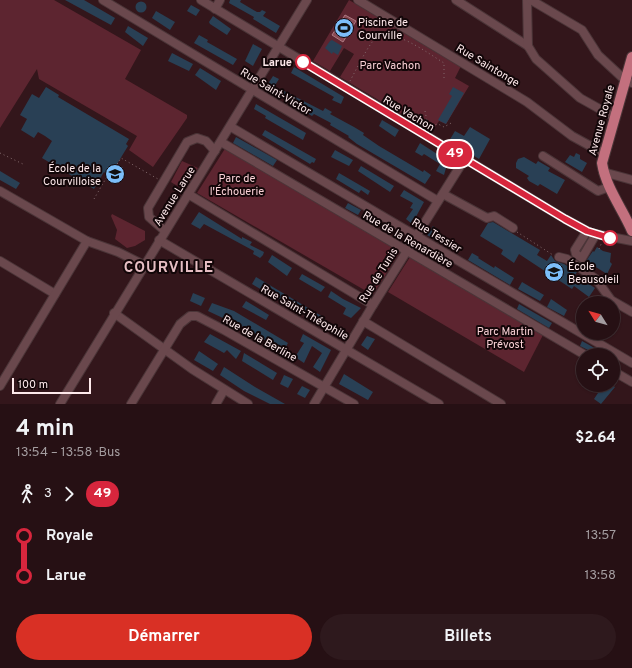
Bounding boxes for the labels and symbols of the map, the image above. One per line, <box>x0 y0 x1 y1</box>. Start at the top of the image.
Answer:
place label: Piscine de Courville <box>358 16 408 43</box>
sports icon: Piscine de Courville <box>333 17 355 39</box>
street label: Rue Saintonge <box>453 41 522 90</box>
marker: Larue <box>295 54 311 70</box>
place label: Larue <box>262 56 292 70</box>
park label: Parc Vachon <box>360 59 420 73</box>
street label: Rue Saint-Victor <box>237 65 314 119</box>
street label: Avenue Royale <box>586 83 618 157</box>
street label: Rue Vachon <box>380 93 437 135</box>
line badge: 49 <box>437 141 473 167</box>
place label: École de la Courvilloise <box>43 161 101 189</box>
school or university icon: École de la Courvilloise <box>104 163 126 185</box>
street label: Avenue Larue <box>151 164 199 229</box>
park label: Parc de l'Échouerie <box>210 172 264 199</box>
street label: Rue de la Renardière <box>360 208 455 271</box>
street label: Rue Tessier <box>409 215 465 257</box>
unlabelled marker <box>602 230 618 246</box>
street label: Rue de Tunis <box>356 245 401 306</box>
district label: COURVILLE <box>124 259 214 278</box>
place label: École Beausoleil <box>568 259 619 287</box>
school or university icon: École Beausoleil <box>543 261 565 283</box>
street label: Rue Saint-Théophile <box>258 282 351 344</box>
north arrow <box>576 296 620 340</box>
street label: Rue de la Berline <box>220 313 299 365</box>
park label: Parc Martin Prévost <box>477 325 533 352</box>
scale bar <box>12 376 91 395</box>

